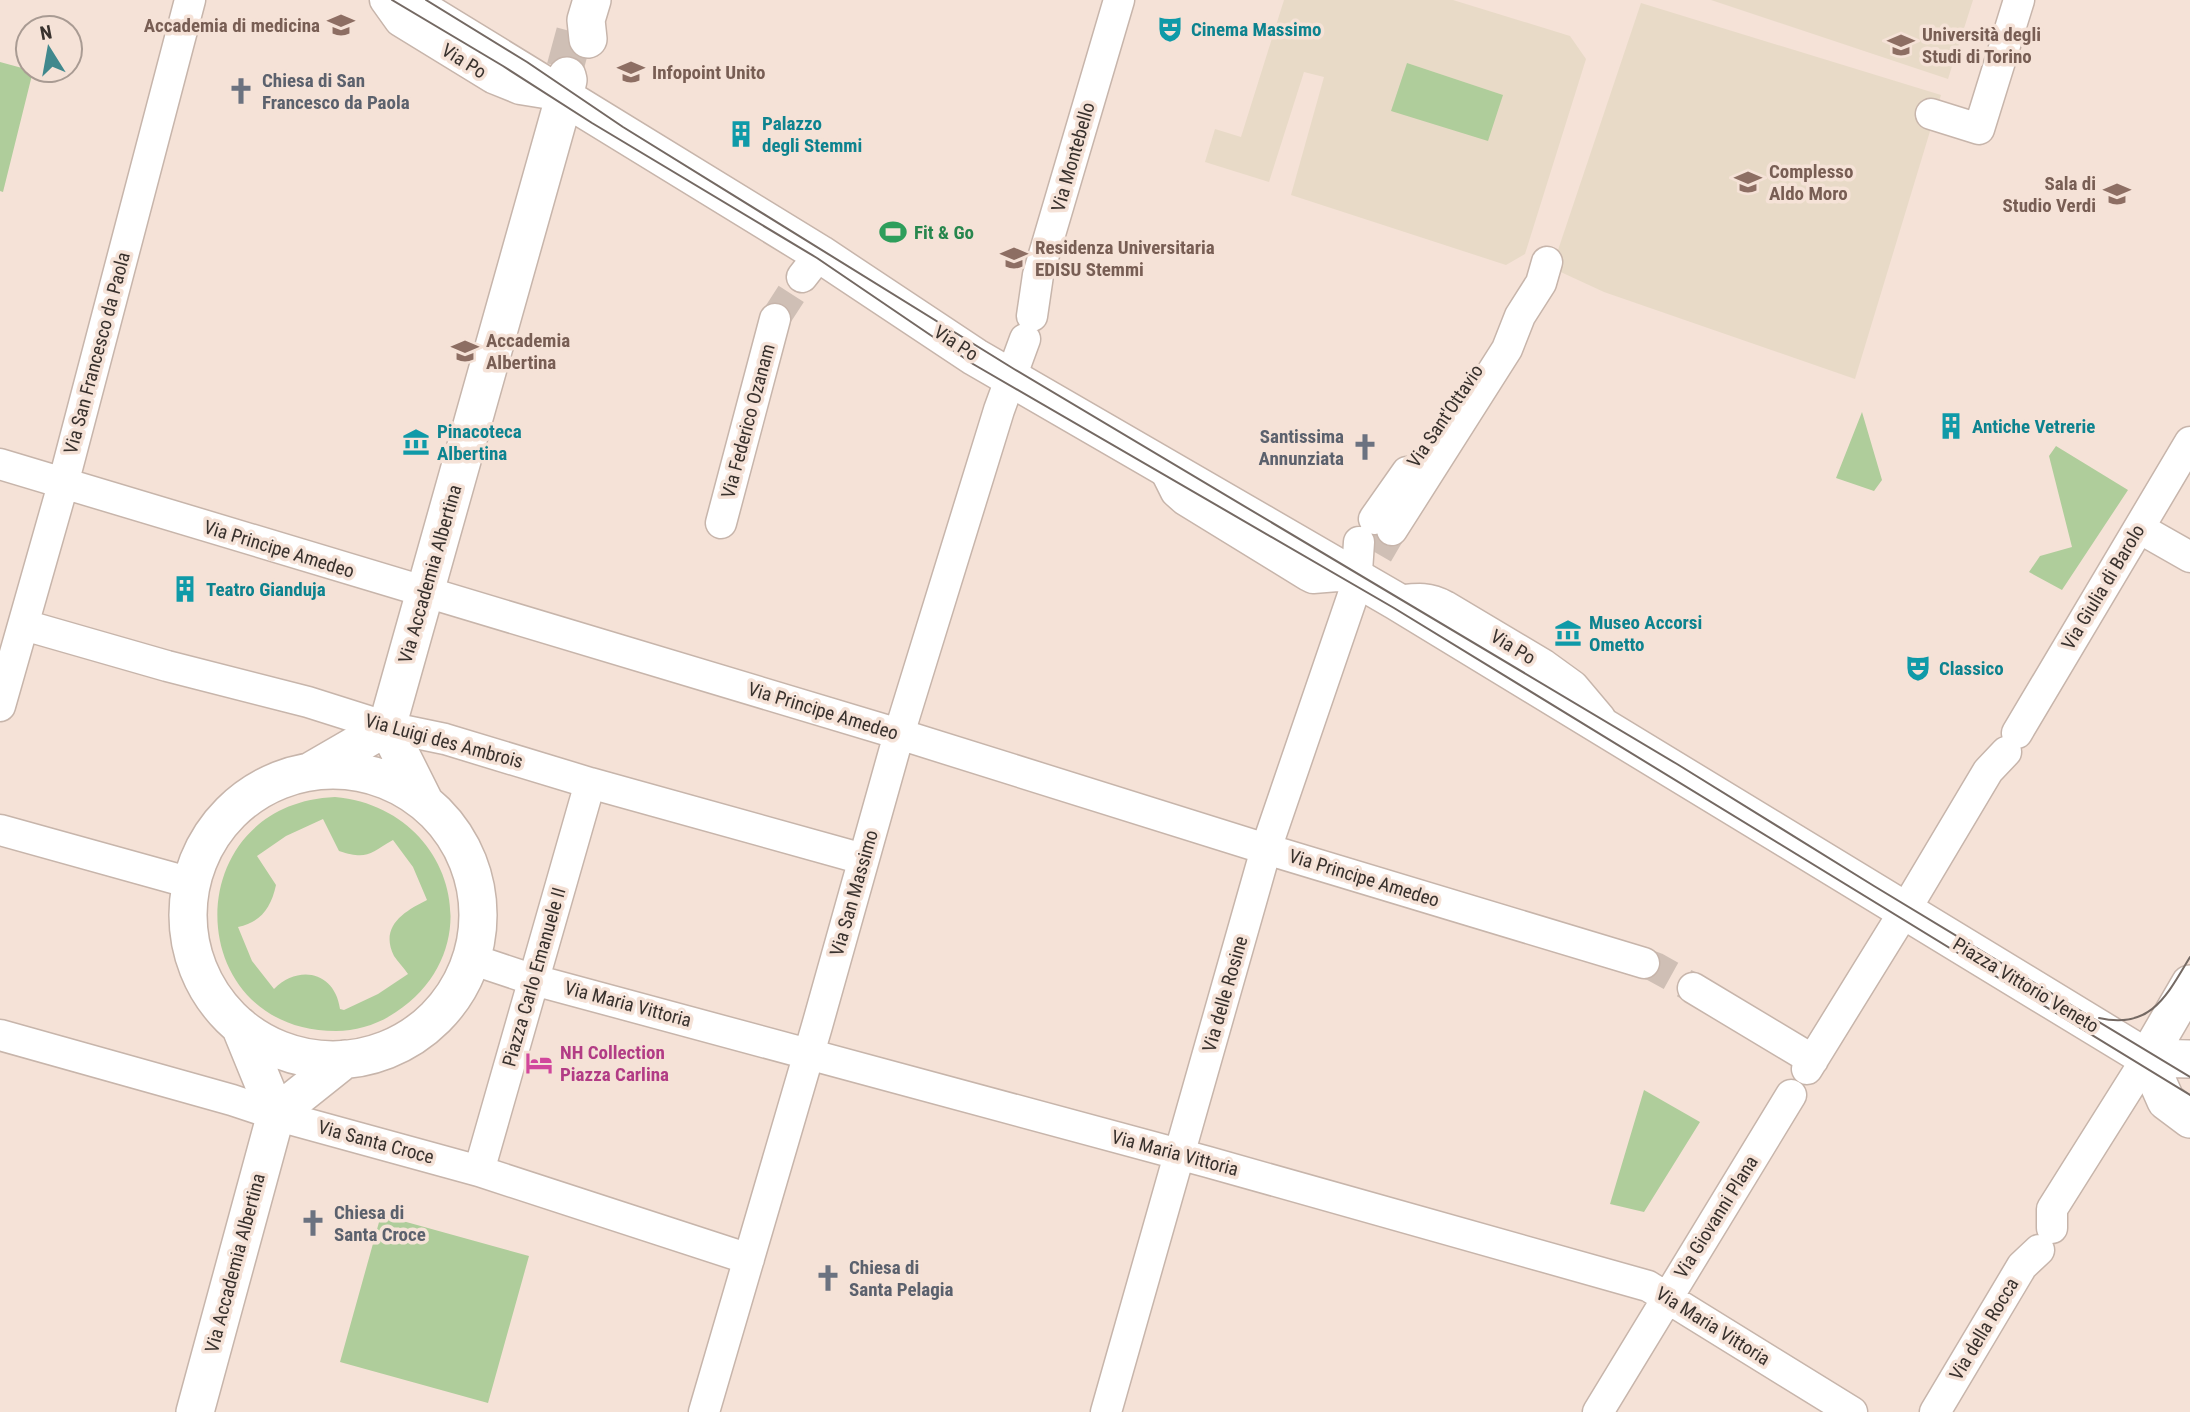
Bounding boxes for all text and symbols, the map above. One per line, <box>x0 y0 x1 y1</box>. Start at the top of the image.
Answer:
school or university icon: Accademia di medicina <box>326 10 356 40</box>
north arrow <box>14 14 84 84</box>
place label: Accademia di medicina <box>144 14 320 37</box>
theatre icon: Cinema Massimo <box>1155 14 1185 44</box>
place label: Cinema Massimo <box>1191 18 1321 41</box>
text: N <box>38 20 54 45</box>
place label: Università degli Studi di Torino <box>1922 23 2041 68</box>
school or university icon: Università degli Studi di Torino <box>1886 30 1916 60</box>
street label: Via Po <box>437 38 491 84</box>
school or university icon: Infopoint Unito <box>616 57 646 87</box>
place label: Infopoint Unito <box>652 61 765 84</box>
place label: Chiesa di San Francesco da Paola <box>262 69 410 114</box>
church icon: Chiesa di San Francesco da Paola <box>226 76 256 106</box>
street label: Via Montebello <box>1046 100 1100 214</box>
place label: Palazzo degli Stemmi <box>762 112 862 157</box>
building icon: Palazzo degli Stemmi <box>726 119 756 149</box>
place label: Complesso Aldo Moro <box>1769 160 1853 205</box>
school or university icon: Complesso Aldo Moro <box>1733 167 1763 197</box>
place label: Sala di Studio Verdi <box>2003 172 2096 217</box>
school or university icon: Sala di Studio Verdi <box>2102 179 2132 209</box>
sports icon: Fit & Go <box>878 217 908 247</box>
place label: Fit & Go <box>914 221 974 244</box>
place label: Residenza Universitaria EDISU Stemmi <box>1035 236 1215 281</box>
school or university icon: Residenza Universitaria EDISU Stemmi <box>999 243 1029 273</box>
street label: Via San Francesco da Paola <box>59 250 135 456</box>
street label: Via Po <box>929 320 983 366</box>
place label: Accademia Albertina <box>486 329 570 374</box>
school or university icon: Accademia Albertina <box>450 336 480 366</box>
street label: Via Federico Ozanam <box>716 341 780 501</box>
street label: Via Sant'Ottavio <box>1402 360 1488 472</box>
building icon: Antiche Vetrerie <box>1936 411 1966 441</box>
place label: Antiche Vetrerie <box>1972 415 2095 438</box>
place label: Pinacoteca Albertina <box>437 420 522 465</box>
place label: Santissima Annunziata <box>1259 425 1344 470</box>
museum icon: Pinacoteca Albertina <box>401 427 431 457</box>
church icon: Santissima Annunziata <box>1350 432 1380 462</box>
street label: Via Accademia Albertina <box>393 482 467 666</box>
street label: Via Principe Amedeo <box>201 515 357 583</box>
street label: Via Giulia di Barolo <box>2057 520 2149 654</box>
building icon: Teatro Gianduja <box>170 574 200 604</box>
place label: Teatro Gianduja <box>206 578 326 601</box>
place label: Museo Accorsi Ometto <box>1589 611 1702 656</box>
museum icon: Museo Accorsi Ometto <box>1553 618 1583 648</box>
street label: Via Po <box>1486 625 1540 669</box>
theatre icon: Classico <box>1903 653 1933 683</box>
place label: Classico <box>1939 657 2004 680</box>
street label: Via Principe Amedeo <box>745 677 901 745</box>
street label: Via Luigi des Ambrois <box>362 709 526 773</box>
street label: Via San Massimo <box>825 827 883 959</box>
street label: Via Principe Amedeo <box>1286 844 1442 912</box>
street label: Piazza Carlo Emanuele II <box>497 885 571 1069</box>
street label: Piazza Vittorio Veneto <box>1949 932 2103 1038</box>
street label: Via delle Rosine <box>1197 933 1253 1055</box>
street label: Via Maria Vittoria <box>562 976 694 1032</box>
place label: NH Collection Piazza Carlina <box>560 1041 669 1086</box>
hotel icon: NH Collection Piazza Carlina <box>524 1048 554 1078</box>
street label: Via Santa Croce <box>315 1115 437 1169</box>
street label: Via Maria Vittoria <box>1109 1125 1241 1181</box>
street label: Via Giovanni Plana <box>1669 1152 1763 1282</box>
street label: Via Accademia Albertina <box>200 1171 270 1355</box>
place label: Chiesa di Santa Croce <box>334 1201 426 1246</box>
church icon: Chiesa di Santa Croce <box>298 1208 328 1238</box>
place label: Chiesa di Santa Pelagia <box>849 1256 954 1301</box>
church icon: Chiesa di Santa Pelagia <box>813 1263 843 1293</box>
street label: Via della Rocca <box>1944 1274 2024 1384</box>
street label: Via Maria Vittoria <box>1652 1282 1774 1370</box>

